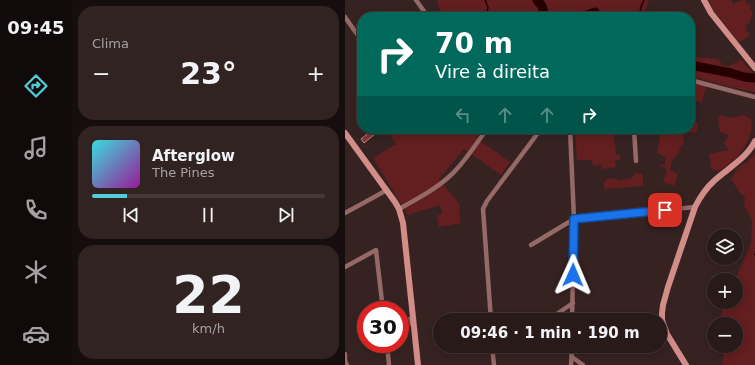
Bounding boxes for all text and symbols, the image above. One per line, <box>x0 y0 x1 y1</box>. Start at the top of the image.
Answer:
text: 09:45 <box>7 17 65 38</box>
text: 70 m <box>435 27 513 60</box>
icon: right <box>369 28 421 80</box>
text: Clima <box>92 36 129 51</box>
text: 23° <box>180 56 237 91</box>
text: − <box>92 61 110 86</box>
text: + <box>307 61 325 86</box>
text: Vire à direita <box>435 61 550 82</box>
icon: directions <box>22 72 50 100</box>
icon: left <box>452 104 474 126</box>
icon: ahead <box>494 104 516 126</box>
icon: ahead <box>536 104 558 126</box>
icon: right <box>578 104 600 126</box>
icon: music <box>22 134 50 162</box>
text: Afterglow <box>152 147 235 165</box>
text: The Pines <box>152 165 215 180</box>
pin <box>648 193 682 227</box>
icon: phone <box>22 196 50 224</box>
icon: arrive <box>654 199 676 221</box>
icon: previous <box>120 204 142 226</box>
icon: pause <box>197 204 219 226</box>
icon: next <box>275 204 297 226</box>
map controls <box>707 229 743 353</box>
button: layers <box>707 229 743 265</box>
position arrow <box>552 254 594 296</box>
icon: climate <box>22 258 50 286</box>
text: 22 <box>172 265 245 325</box>
button: + <box>707 273 743 309</box>
speed limit sign: 30 <box>357 301 409 353</box>
button: − <box>707 317 743 353</box>
icon: car <box>22 320 50 348</box>
text: km/h <box>192 321 225 336</box>
text: 09:46 · 1 min · 190 m <box>460 324 640 342</box>

